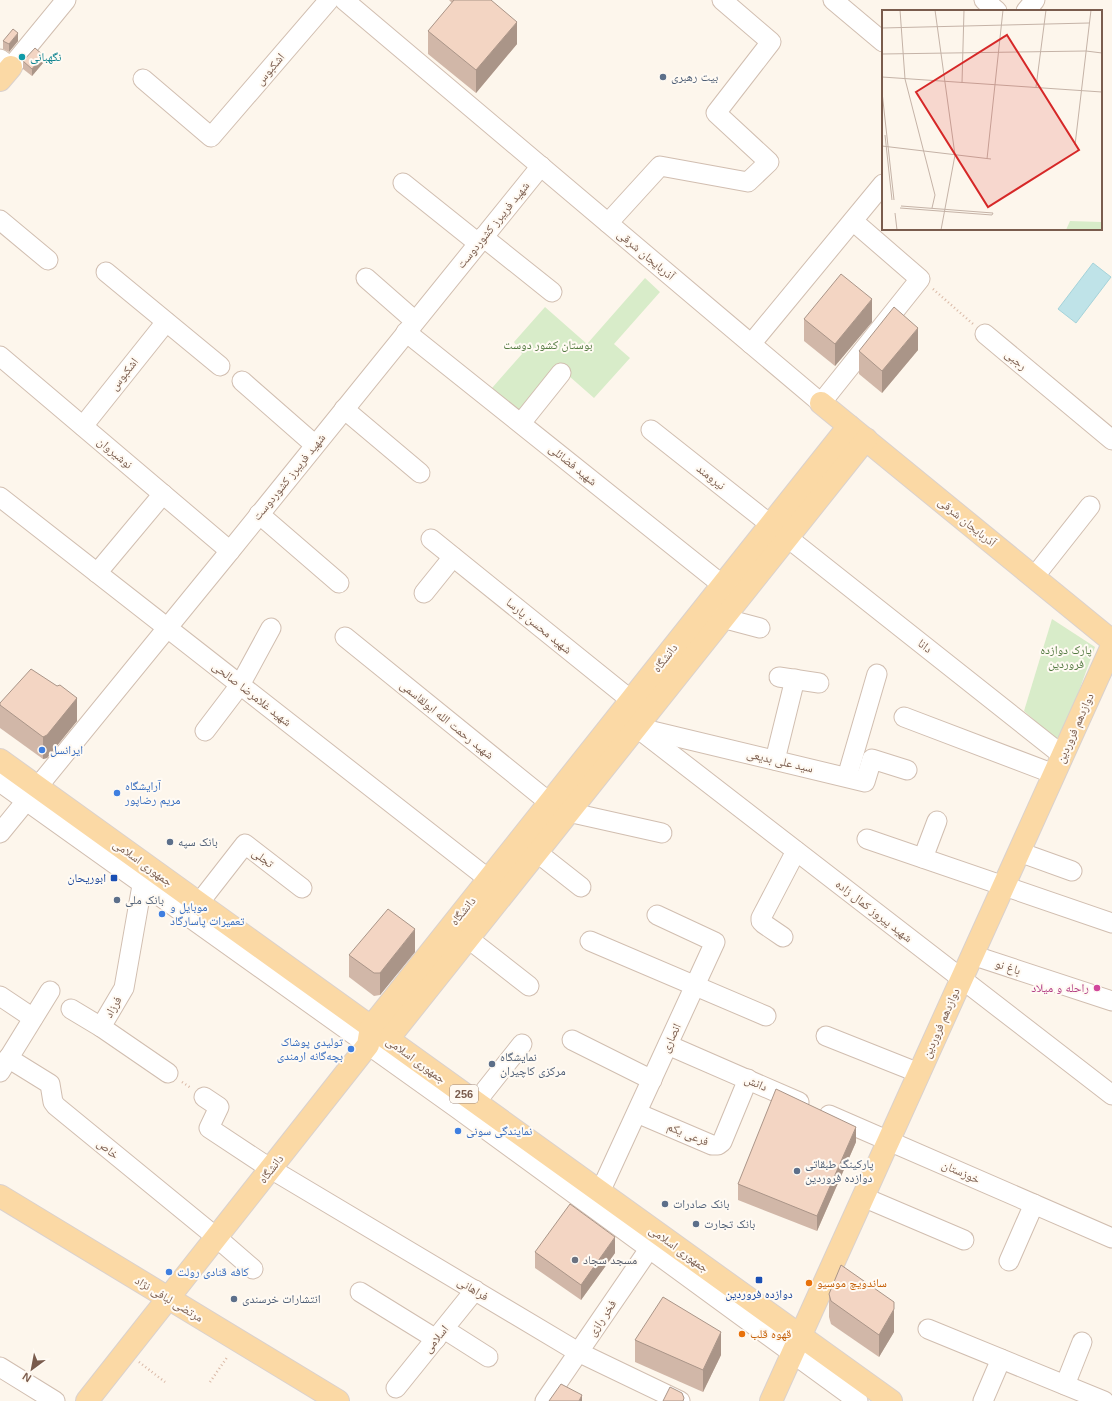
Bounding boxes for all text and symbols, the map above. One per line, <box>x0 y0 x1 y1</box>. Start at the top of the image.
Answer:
inset map <box>882 10 1102 230</box>
place label: نگهبانی <box>30 50 61 64</box>
street label: اشکبوس <box>253 50 288 88</box>
marker: نگهبانی <box>17 52 27 62</box>
place label: بیت رهبری <box>671 70 718 84</box>
marker: بیت رهبری <box>658 72 668 82</box>
street label: شهید فریبرز کشوردوست <box>454 179 533 271</box>
street label: آذربایجان شرقی <box>614 227 678 284</box>
park label: بوستان کشور دوست <box>503 338 593 352</box>
street label: رجبی <box>1002 347 1030 374</box>
street label: اشکبوس <box>107 355 141 393</box>
street label: شهید فریبرز کشوردوست <box>250 431 329 523</box>
street label: نوشیروان <box>94 434 135 472</box>
street label: شهید فضائلی <box>546 441 600 489</box>
street label: نیرومند <box>694 461 728 493</box>
street label: آذربایجان شرقی <box>935 494 999 550</box>
street label: شهید محسن پارسا <box>503 595 575 657</box>
street label: دانا <box>915 636 935 656</box>
street label: دانشگاه <box>649 641 681 675</box>
park label: پارک دوازده فروردین <box>1040 643 1092 671</box>
street label: شهید غلامرضا صالحی <box>210 659 294 729</box>
street label: شهید رحمت الله ابولقاسمی <box>397 678 497 762</box>
street label: دوازدهم فروردین <box>1053 691 1098 766</box>
place label: ایرانسل <box>50 743 83 757</box>
marker: ایرانسل <box>37 745 47 755</box>
street label: سید علی بدیعی <box>745 747 815 776</box>
place label: آرایشگاه مریم رضاپور <box>124 779 181 808</box>
marker: آرایشگاه مریم رضاپور <box>112 788 122 798</box>
place label: بانک سپه <box>178 835 218 849</box>
street label: جمهوری اسلامی <box>111 837 176 890</box>
marker: بانک سپه <box>165 837 175 847</box>
street label: تجلی <box>249 845 277 871</box>
place label: ابوریحان <box>67 871 106 885</box>
marker: ابوریحان <box>109 873 119 883</box>
street label: شهید پیروز کمال زاده <box>833 877 915 946</box>
place label: بانک ملی <box>125 893 164 907</box>
street label: دانشگاه <box>447 894 479 928</box>
marker: بانک ملی <box>112 895 122 905</box>
place label: موبایل و تعمیرات پاسارگاد <box>170 900 245 928</box>
marker: موبایل و تعمیرات پاسارگاد <box>157 909 167 919</box>
street label: باغ نو <box>993 956 1022 979</box>
place label: راحله و میلاد <box>1031 981 1089 995</box>
marker: راحله و میلاد <box>1092 983 1102 993</box>
street label: دوازدهم فروردین <box>919 986 964 1061</box>
street label: فرزاد <box>101 994 125 1020</box>
street label: انصاری <box>658 1021 684 1055</box>
street label: جمهوری اسلامی <box>384 1034 449 1087</box>
place label: تولیدی پوشاک بچه‌گانه ارمندی <box>277 1035 343 1063</box>
marker: تولیدی پوشاک بچه‌گانه ارمندی <box>346 1044 356 1054</box>
place label: نمایشگاه مرکزی کاچیران <box>500 1050 566 1078</box>
marker: نمایشگاه مرکزی کاچیران <box>487 1059 497 1069</box>
street label: دانش <box>742 1072 770 1094</box>
road number: 256 <box>450 1085 478 1103</box>
street label: فرعی یکم <box>665 1119 711 1150</box>
place label: نمایندگی سونی <box>466 1124 532 1138</box>
marker: نمایندگی سونی <box>453 1126 463 1136</box>
street label: خاص <box>94 1136 122 1162</box>
street label: دانشگاه <box>255 1152 287 1186</box>
place label: پارکینگ طبقاتی دوازده فروردین <box>805 1157 874 1185</box>
street label: خوزستان <box>940 1157 983 1187</box>
marker: پارکینگ طبقاتی دوازده فروردین <box>792 1166 802 1176</box>
place label: بانک صادرات <box>673 1197 729 1211</box>
marker: بانک صادرات <box>660 1199 670 1209</box>
place label: بانک تجارت <box>704 1217 755 1231</box>
marker: بانک تجارت <box>691 1219 701 1229</box>
street label: جمهوری اسلامی <box>647 1223 712 1276</box>
place label: مسجد سجاد <box>583 1253 637 1267</box>
marker: مسجد سجاد <box>570 1255 580 1265</box>
place label: کافه قنادی رولت <box>177 1265 249 1279</box>
marker: کافه قنادی رولت <box>164 1267 174 1277</box>
street label: مرتضی لبافی نژاد <box>132 1273 206 1325</box>
street label: فراهانی <box>455 1274 491 1304</box>
marker: دوازده فروردین <box>754 1275 764 1285</box>
place label: ساندویچ موسیو <box>817 1276 887 1290</box>
marker: ساندویچ موسیو <box>804 1278 814 1288</box>
place label: دوازده فروردین <box>725 1287 793 1301</box>
place label: انتشارات خرسندی <box>242 1292 321 1306</box>
marker: انتشارات خرسندی <box>229 1294 239 1304</box>
street label: فخر رازی <box>585 1297 619 1339</box>
street label: اسلامی <box>421 1322 452 1356</box>
place label: قهوه قلب <box>750 1327 791 1341</box>
marker: قهوه قلب <box>737 1329 747 1339</box>
north arrow <box>12 1349 52 1389</box>
text: N <box>20 1370 33 1385</box>

